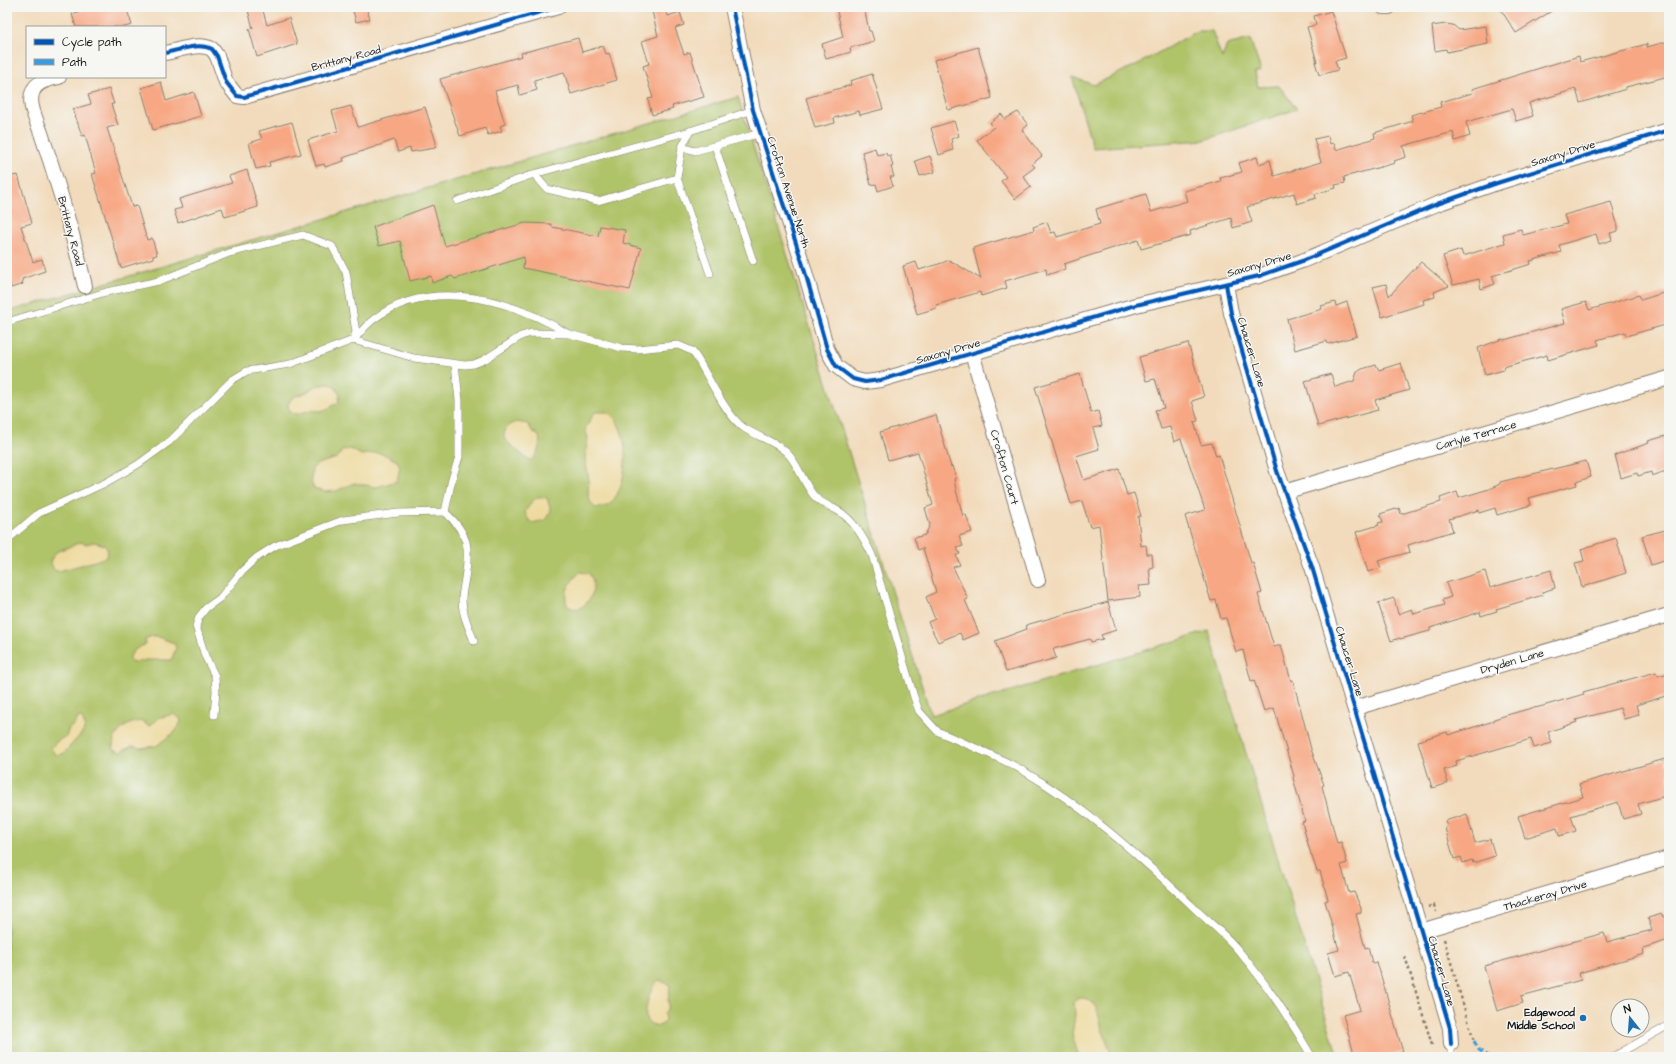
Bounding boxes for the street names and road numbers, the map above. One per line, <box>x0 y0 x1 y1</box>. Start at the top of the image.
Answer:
street label: Brittany Road <box>310 42 383 76</box>
street label: Crofton Avenue North <box>763 135 814 250</box>
street label: Saxony Drive <box>1529 137 1597 171</box>
street label: Brittany Road <box>53 195 87 268</box>
street label: Saxony Drive <box>1225 248 1293 282</box>
street label: Chaucer Lane <box>1234 315 1269 389</box>
street label: Saxony Drive <box>914 335 982 369</box>
street label: Carlyle Terrace <box>1434 417 1518 455</box>
street label: Crofton Court <box>987 428 1023 507</box>
street label: Chaucer Lane <box>1332 624 1367 698</box>
street label: Dryden Lane <box>1479 645 1546 679</box>
street label: Thackeray Drive <box>1502 876 1589 916</box>
street label: Chaucer Lane <box>1424 934 1459 1008</box>

